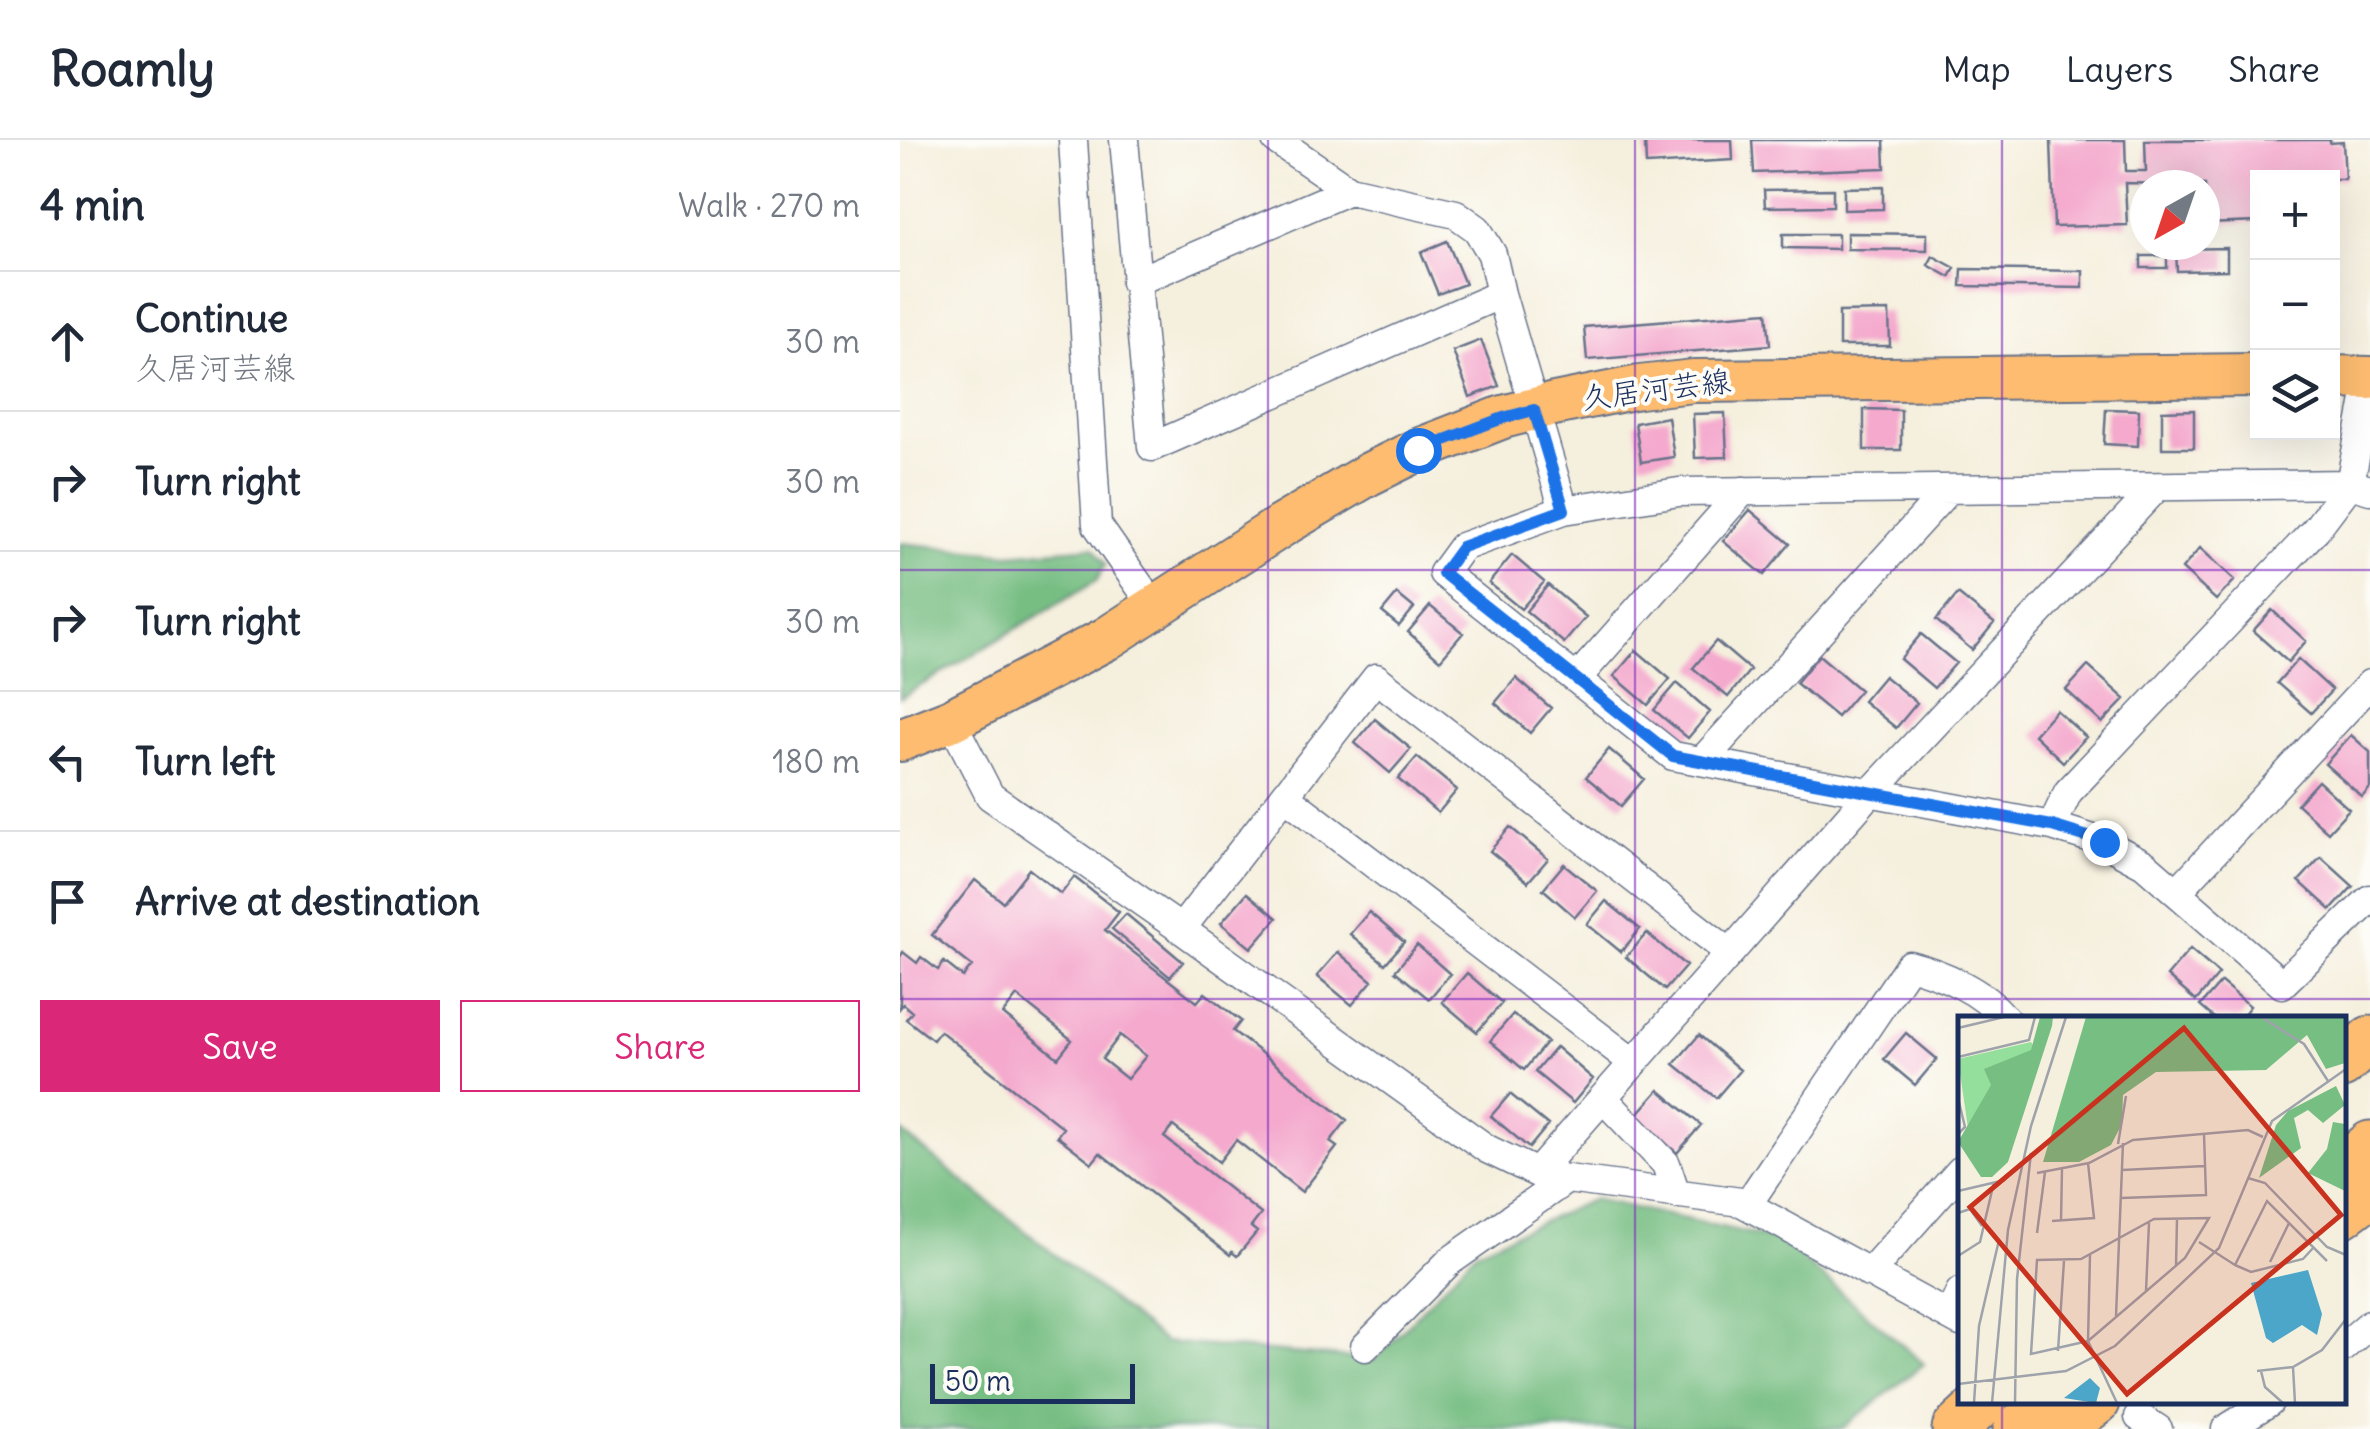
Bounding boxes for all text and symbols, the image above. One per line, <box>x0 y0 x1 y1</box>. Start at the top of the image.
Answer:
text: Roamly <box>50 39 215 99</box>
text: Map <box>1943 47 2011 91</box>
text: Layers <box>2066 47 2173 91</box>
text: Share <box>2228 47 2320 91</box>
north arrow <box>2130 170 2220 260</box>
map controls <box>2250 170 2340 440</box>
button: + <box>2250 170 2340 260</box>
text: 4 min <box>40 179 145 231</box>
text: Walk · 270 m <box>678 185 860 226</box>
button: − <box>2250 260 2340 350</box>
text: Continue <box>135 295 288 342</box>
icon: ahead <box>40 314 95 369</box>
text: 30 m <box>785 321 860 362</box>
text: 久居河芸線 <box>135 347 295 388</box>
button: layers <box>2250 350 2340 440</box>
street label: 久居河芸線 <box>1579 361 1733 417</box>
route start <box>1396 428 1442 474</box>
icon: right <box>40 454 95 509</box>
text: Turn right <box>135 458 301 505</box>
text: 30 m <box>785 461 860 502</box>
icon: right <box>40 594 95 649</box>
text: Turn right <box>135 598 301 645</box>
text: 30 m <box>785 601 860 642</box>
icon: left <box>40 734 95 789</box>
text: Turn left <box>135 738 275 785</box>
text: 180 m <box>772 741 860 782</box>
route end <box>2082 820 2128 866</box>
icon: arrive <box>40 874 95 929</box>
text: Arrive at destination <box>135 878 480 925</box>
button: Save <box>40 1000 440 1092</box>
button: Share <box>460 1000 860 1092</box>
inset map <box>1958 1016 2345 1404</box>
scale bar <box>930 1359 1135 1404</box>
text: 50 m <box>945 1363 1011 1399</box>

